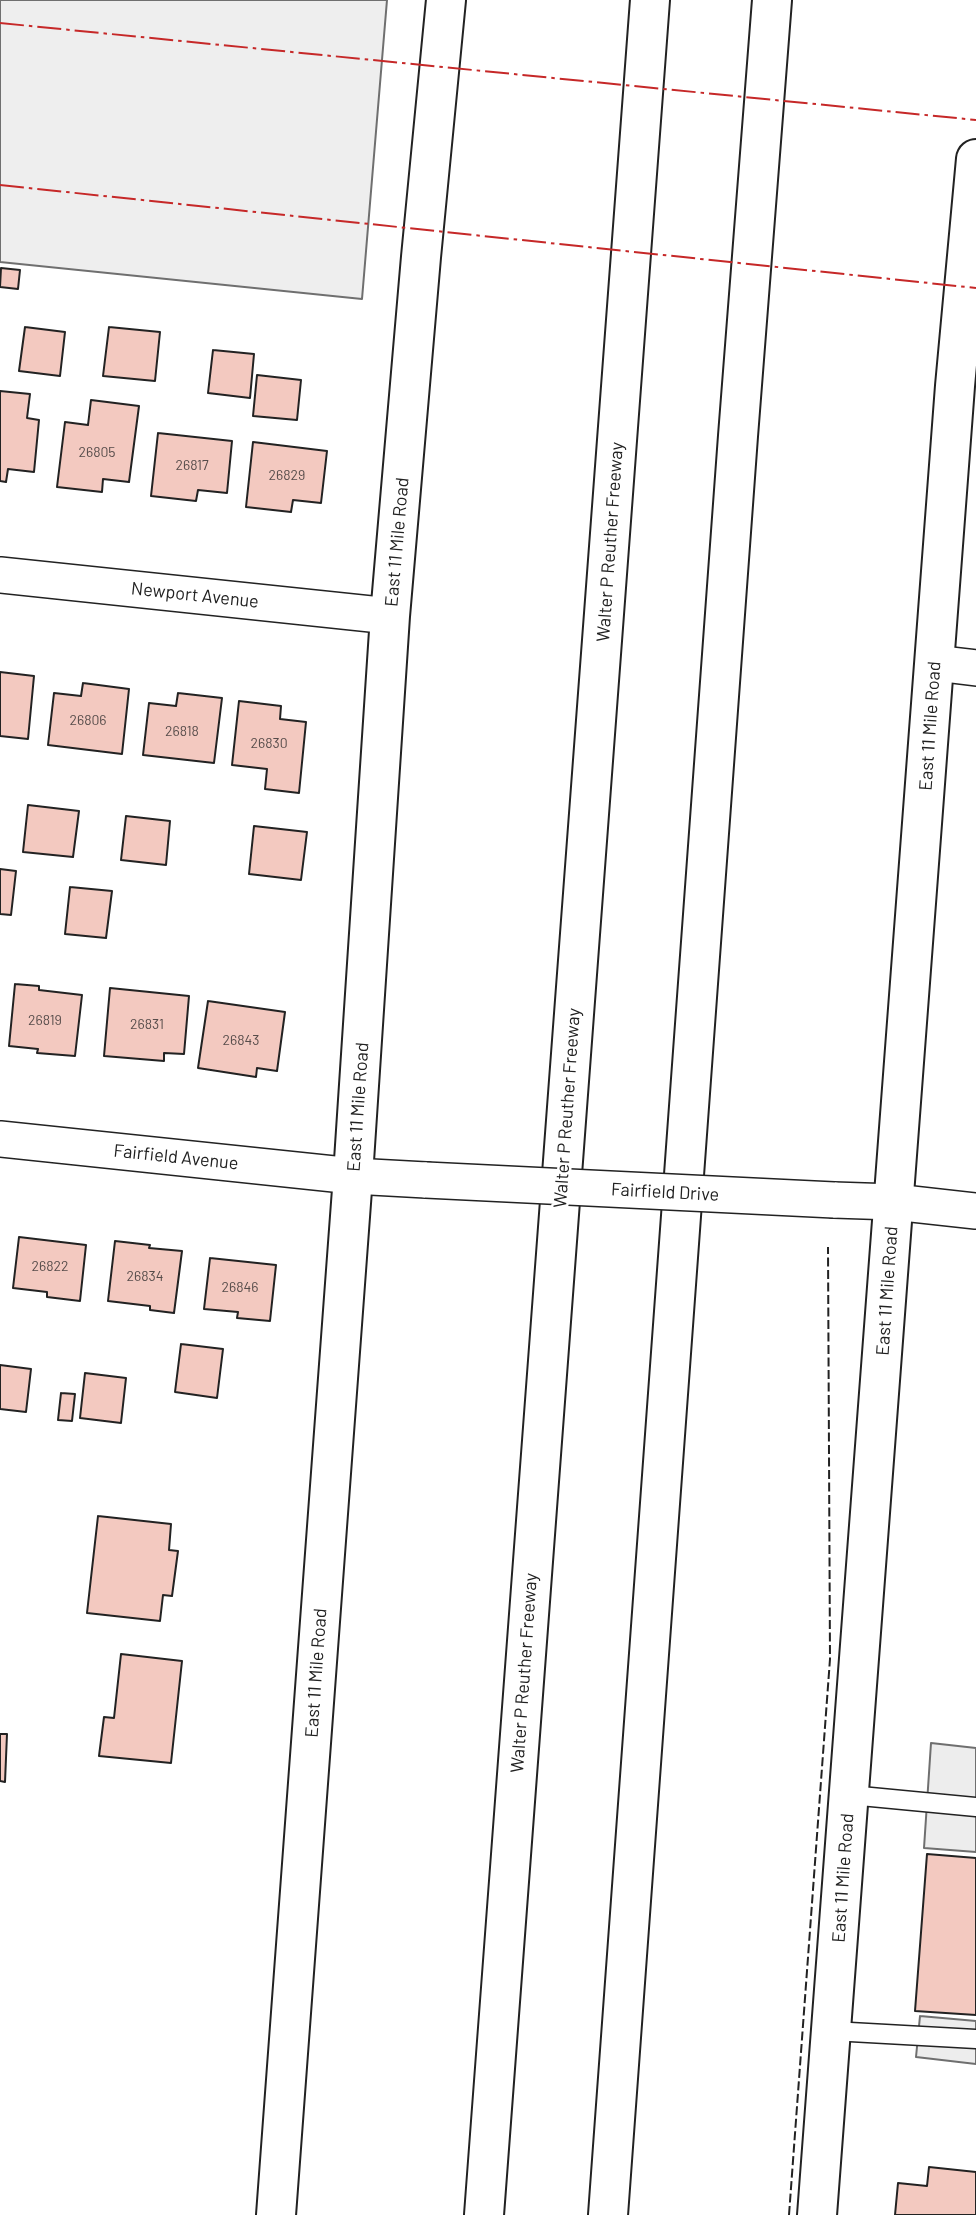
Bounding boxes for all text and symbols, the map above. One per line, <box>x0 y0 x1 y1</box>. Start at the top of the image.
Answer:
street label: Walter P Reuther Freeway <box>592 441 628 643</box>
house number: 26805 <box>78 444 116 460</box>
house number: 26817 <box>175 457 209 473</box>
house number: 26829 <box>269 467 305 483</box>
street label: East 11 Mile Road <box>381 476 413 608</box>
street label: Newport Avenue <box>130 578 260 612</box>
street label: East 11 Mile Road <box>915 661 945 791</box>
house number: 26806 <box>69 712 107 728</box>
house number: 26818 <box>165 723 199 739</box>
house number: 26830 <box>250 735 288 751</box>
street label: Walter P Reuther Freeway <box>549 1007 585 1209</box>
house number: 26819 <box>28 1012 62 1028</box>
house number: 26831 <box>130 1016 164 1032</box>
house number: 26843 <box>223 1032 259 1048</box>
street label: East 11 Mile Road <box>343 1042 373 1172</box>
street label: Fairfield Avenue <box>113 1140 239 1174</box>
street label: Fairfield Drive <box>610 1178 720 1206</box>
street label: East 11 Mile Road <box>872 1226 902 1356</box>
house number: 26822 <box>31 1258 69 1274</box>
house number: 26834 <box>127 1268 163 1284</box>
house number: 26846 <box>222 1279 258 1295</box>
street label: Walter P Reuther Freeway <box>506 1572 542 1774</box>
street label: East 11 Mile Road <box>301 1608 331 1738</box>
street label: East 11 Mile Road <box>828 1813 858 1943</box>

